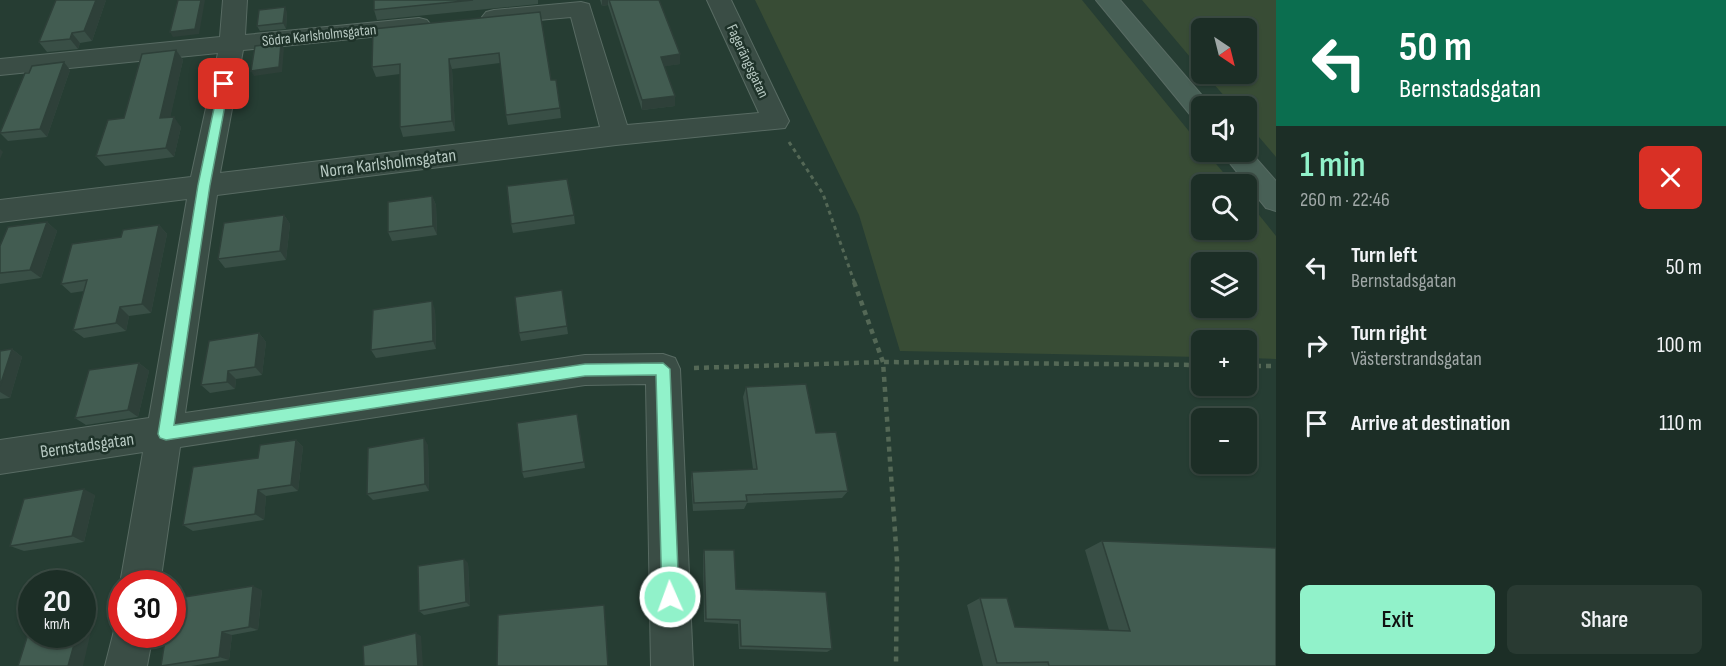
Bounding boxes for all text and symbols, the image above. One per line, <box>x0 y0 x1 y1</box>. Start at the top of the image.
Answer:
north arrow <box>1191 18 1257 84</box>
map controls <box>1191 18 1257 474</box>
street label: Södra Karlsholmsgatan <box>261 20 377 51</box>
street label: Fagerängsgatan <box>722 21 773 101</box>
text: 50 m <box>1399 22 1472 73</box>
icon: left <box>1300 24 1378 102</box>
pin <box>198 58 249 109</box>
icon: arrive <box>207 67 240 100</box>
text: Bernstadsgatan <box>1399 73 1541 105</box>
button: sound <box>1191 96 1257 162</box>
text: 1 min <box>1300 144 1365 187</box>
street label: Norra Karlsholmsgatan <box>319 145 457 182</box>
button: close <box>1639 146 1702 209</box>
button: search <box>1191 174 1257 240</box>
text: 260 m · 22:46 <box>1300 188 1390 212</box>
text: Turn left <box>1351 242 1417 269</box>
icon: left <box>1300 251 1333 284</box>
button: layers <box>1191 252 1257 318</box>
text: 50 m <box>1666 254 1702 281</box>
text: Bernstadsgatan <box>1351 269 1456 293</box>
text: Turn right <box>1351 320 1427 347</box>
icon: right <box>1300 329 1333 362</box>
button: + <box>1191 330 1257 396</box>
text: 100 m <box>1657 332 1702 359</box>
text: Västerstrandsgatan <box>1351 347 1482 371</box>
icon: arrive <box>1300 407 1333 440</box>
button: − <box>1191 408 1257 474</box>
text: Arrive at destination <box>1351 410 1510 437</box>
text: 110 m <box>1659 410 1702 437</box>
street label: Bernstadsgatan <box>39 429 135 462</box>
position arrow <box>638 565 702 629</box>
speed limit sign: 30 <box>108 570 186 648</box>
text: 20 <box>43 584 71 620</box>
button: Exit <box>1300 585 1495 654</box>
button: Share <box>1507 585 1702 654</box>
text: km/h <box>44 615 70 634</box>

